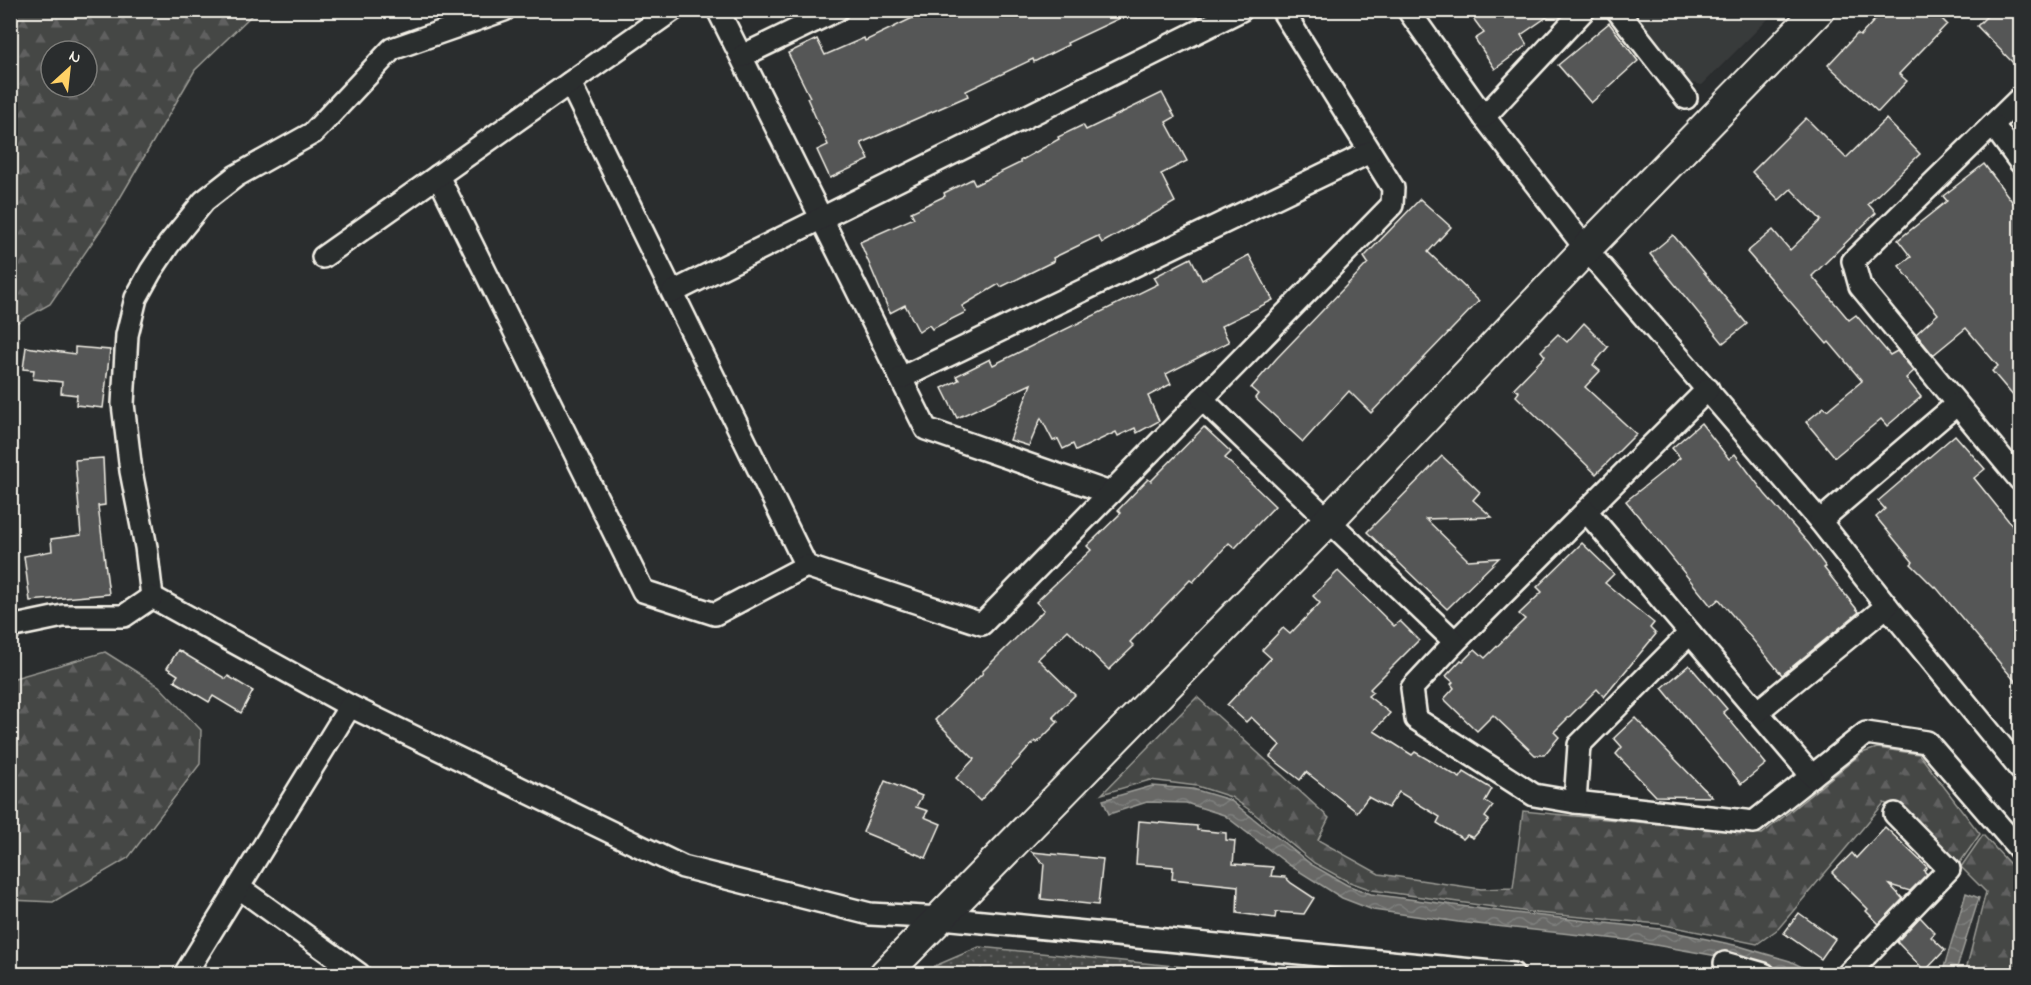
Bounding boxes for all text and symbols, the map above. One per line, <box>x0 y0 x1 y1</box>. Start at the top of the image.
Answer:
north arrow <box>39 39 99 99</box>
text: N <box>65 44 85 71</box>

